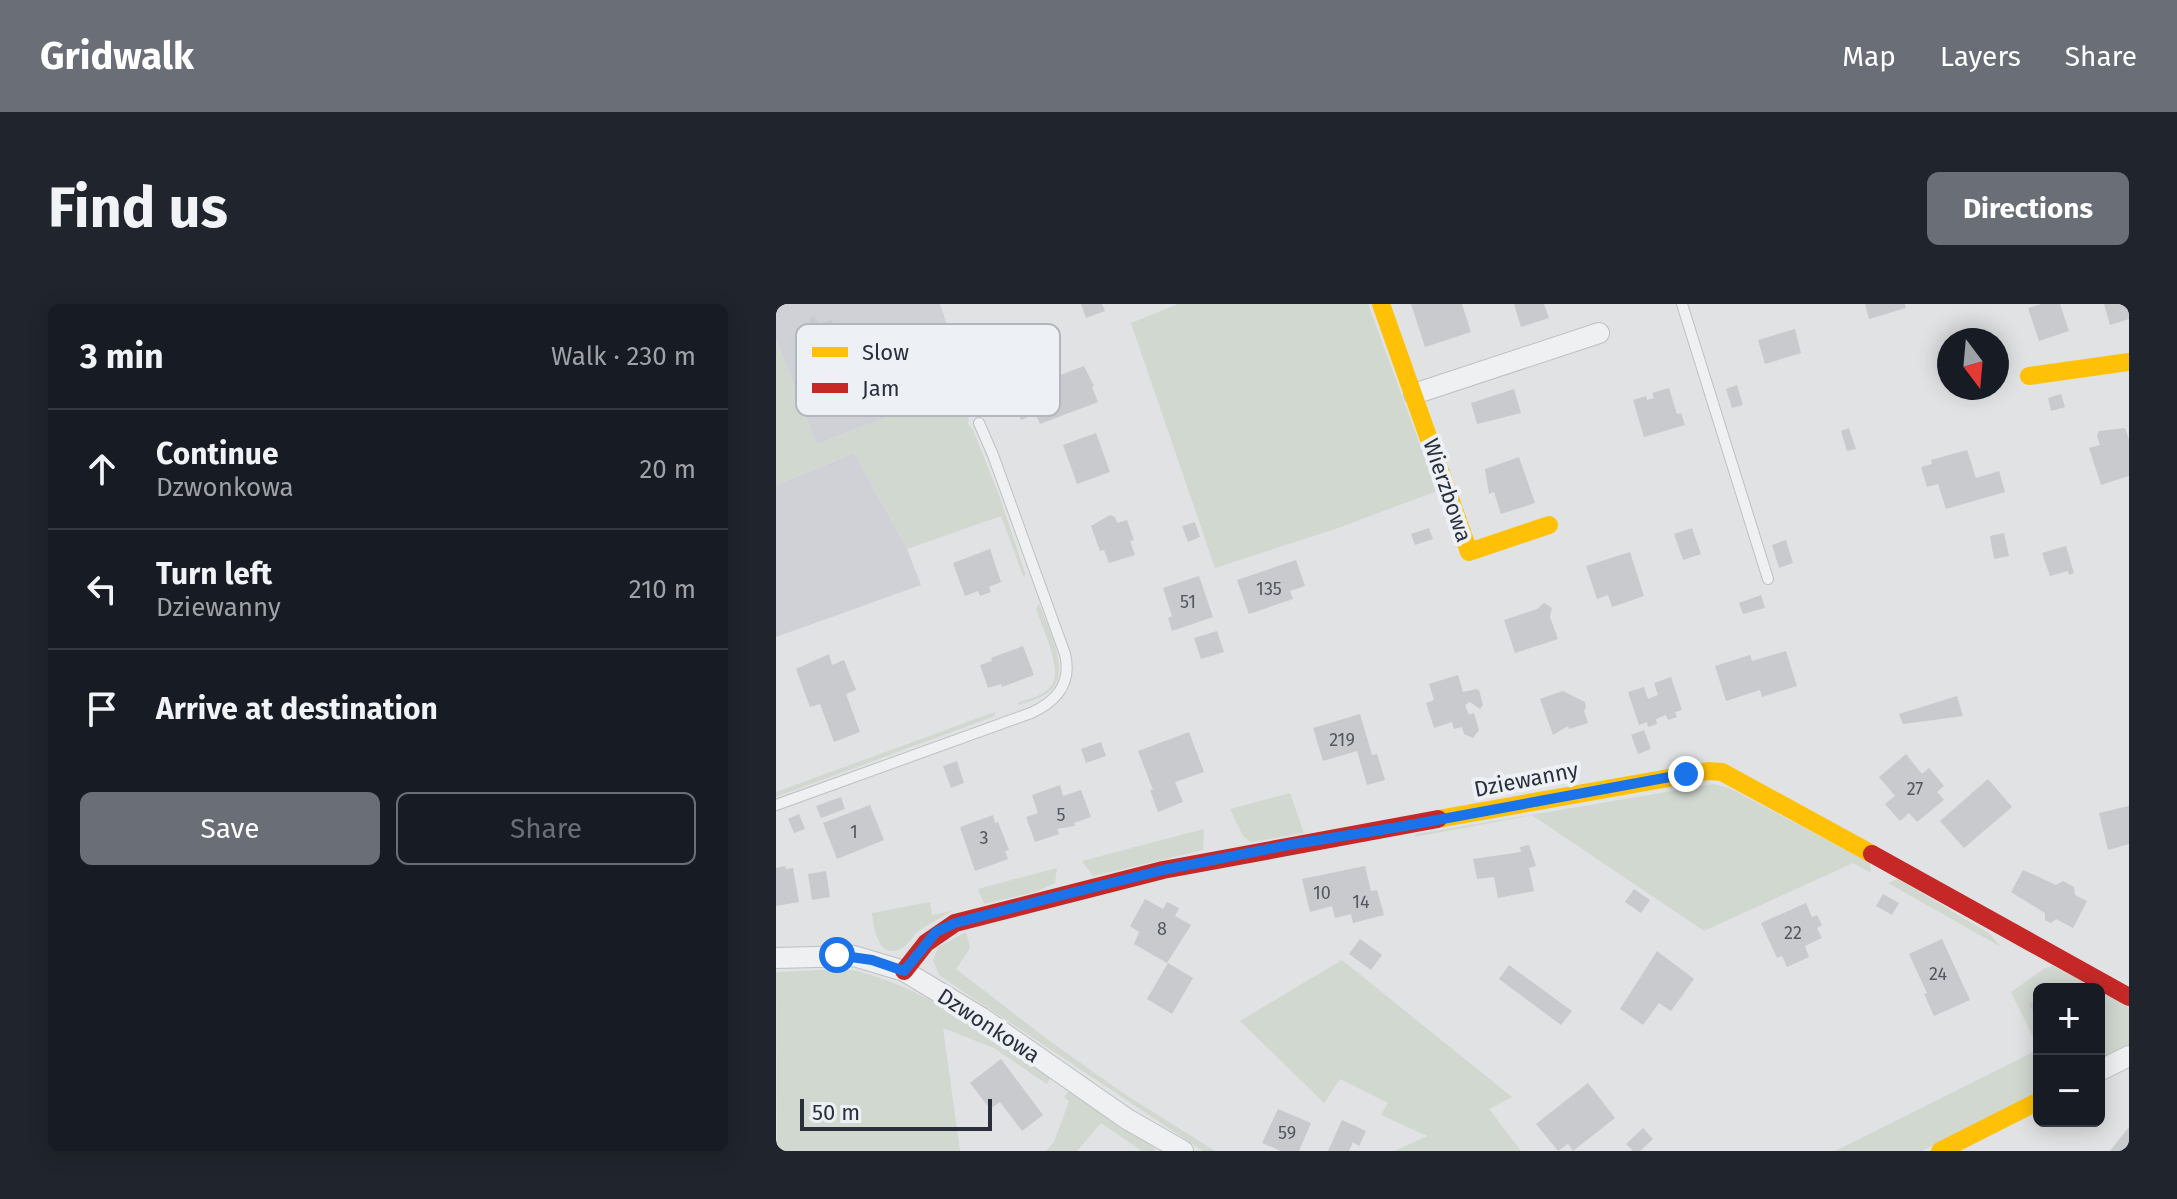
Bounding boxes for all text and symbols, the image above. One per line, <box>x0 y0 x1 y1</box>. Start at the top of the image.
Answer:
text: Gridwalk <box>40 33 194 79</box>
text: Map <box>1842 40 1896 73</box>
text: Layers <box>1940 40 2021 73</box>
text: Share <box>2065 40 2137 73</box>
button: Directions <box>1927 172 2129 245</box>
text: Find us <box>48 175 228 242</box>
legend <box>796 324 1060 416</box>
north arrow <box>1937 328 2009 400</box>
text: 3 min <box>80 336 164 377</box>
text: Slow <box>862 339 909 366</box>
text: Walk · 230 m <box>551 341 696 372</box>
text: Jam <box>862 375 900 402</box>
street label: Wierzbowa <box>1417 435 1478 545</box>
text: Continue <box>156 436 279 472</box>
icon: ahead <box>80 447 124 491</box>
text: 20 m <box>639 454 696 485</box>
text: Dzwonkowa <box>156 472 294 503</box>
text: Turn left <box>156 556 272 592</box>
icon: left <box>80 567 124 611</box>
text: 210 m <box>629 574 696 605</box>
house number: 135 <box>1256 578 1282 600</box>
house number: 51 <box>1180 591 1196 613</box>
text: Dziewanny <box>156 592 281 623</box>
icon: arrive <box>80 687 124 731</box>
text: Arrive at destination <box>156 691 438 727</box>
house number: 219 <box>1329 729 1355 751</box>
street label: Dziewanny <box>1472 756 1581 803</box>
route end <box>1668 756 1704 792</box>
house number: 27 <box>1907 778 1923 800</box>
button: Save <box>80 792 380 865</box>
button: Share <box>396 792 696 865</box>
house number: 5 <box>1056 804 1066 826</box>
house number: 1 <box>850 821 858 843</box>
house number: 3 <box>980 827 988 849</box>
house number: 10 <box>1313 882 1331 904</box>
house number: 14 <box>1352 891 1370 913</box>
house number: 8 <box>1157 918 1167 940</box>
house number: 22 <box>1784 922 1802 944</box>
route start <box>819 937 855 973</box>
house number: 24 <box>1929 963 1947 985</box>
street label: Dzwonkowa <box>933 982 1045 1068</box>
map controls <box>2033 983 2105 1127</box>
button: + <box>2033 983 2105 1055</box>
button: − <box>2033 1055 2105 1127</box>
scale bar <box>800 1095 992 1131</box>
text: 50 m <box>812 1099 860 1126</box>
house number: 59 <box>1278 1122 1296 1144</box>

